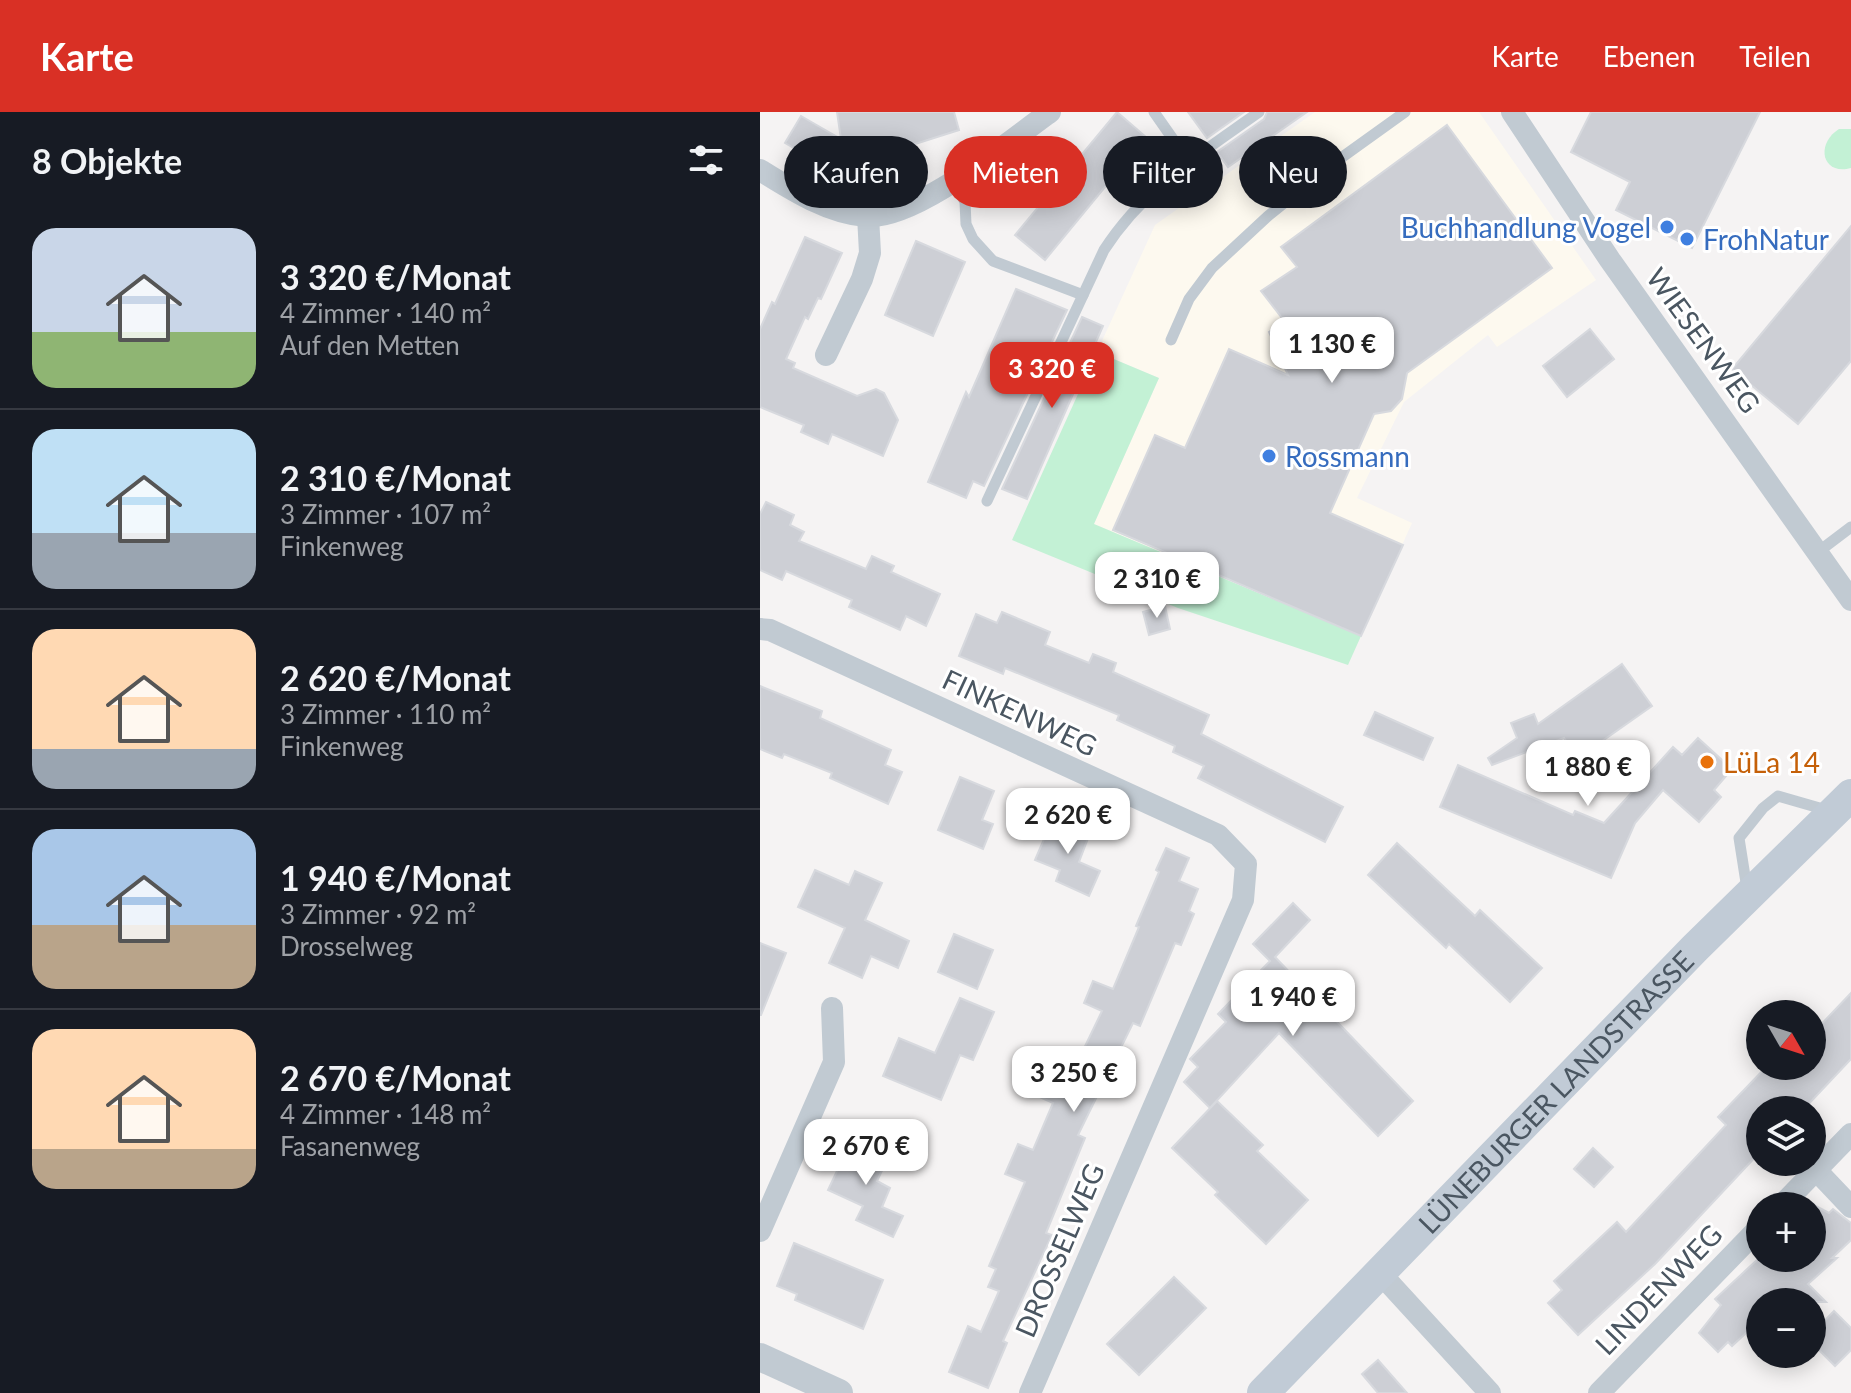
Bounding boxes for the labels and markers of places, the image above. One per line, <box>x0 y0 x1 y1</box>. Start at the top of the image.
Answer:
place label: Buchhandlung Vogel <box>1401 210 1651 244</box>
marker: Buchhandlung Vogel <box>1658 218 1676 236</box>
place label: FrohNatur <box>1703 222 1829 256</box>
marker: FrohNatur <box>1678 230 1696 248</box>
pin: 1 130 € <box>1258 317 1406 385</box>
pin: 3 320 € <box>978 342 1126 410</box>
place label: Rossmann <box>1285 439 1410 473</box>
marker: Rossmann <box>1260 447 1278 465</box>
pin: 2 310 € <box>1083 552 1231 620</box>
pin: 1 880 € <box>1514 740 1662 808</box>
place label: LüLa 14 <box>1723 745 1820 779</box>
marker: LüLa 14 <box>1698 753 1716 771</box>
pin: 2 620 € <box>994 788 1142 856</box>
pin: 1 940 € <box>1219 970 1367 1038</box>
pin: 3 250 € <box>1000 1046 1148 1114</box>
pin: 2 670 € <box>792 1119 940 1187</box>

